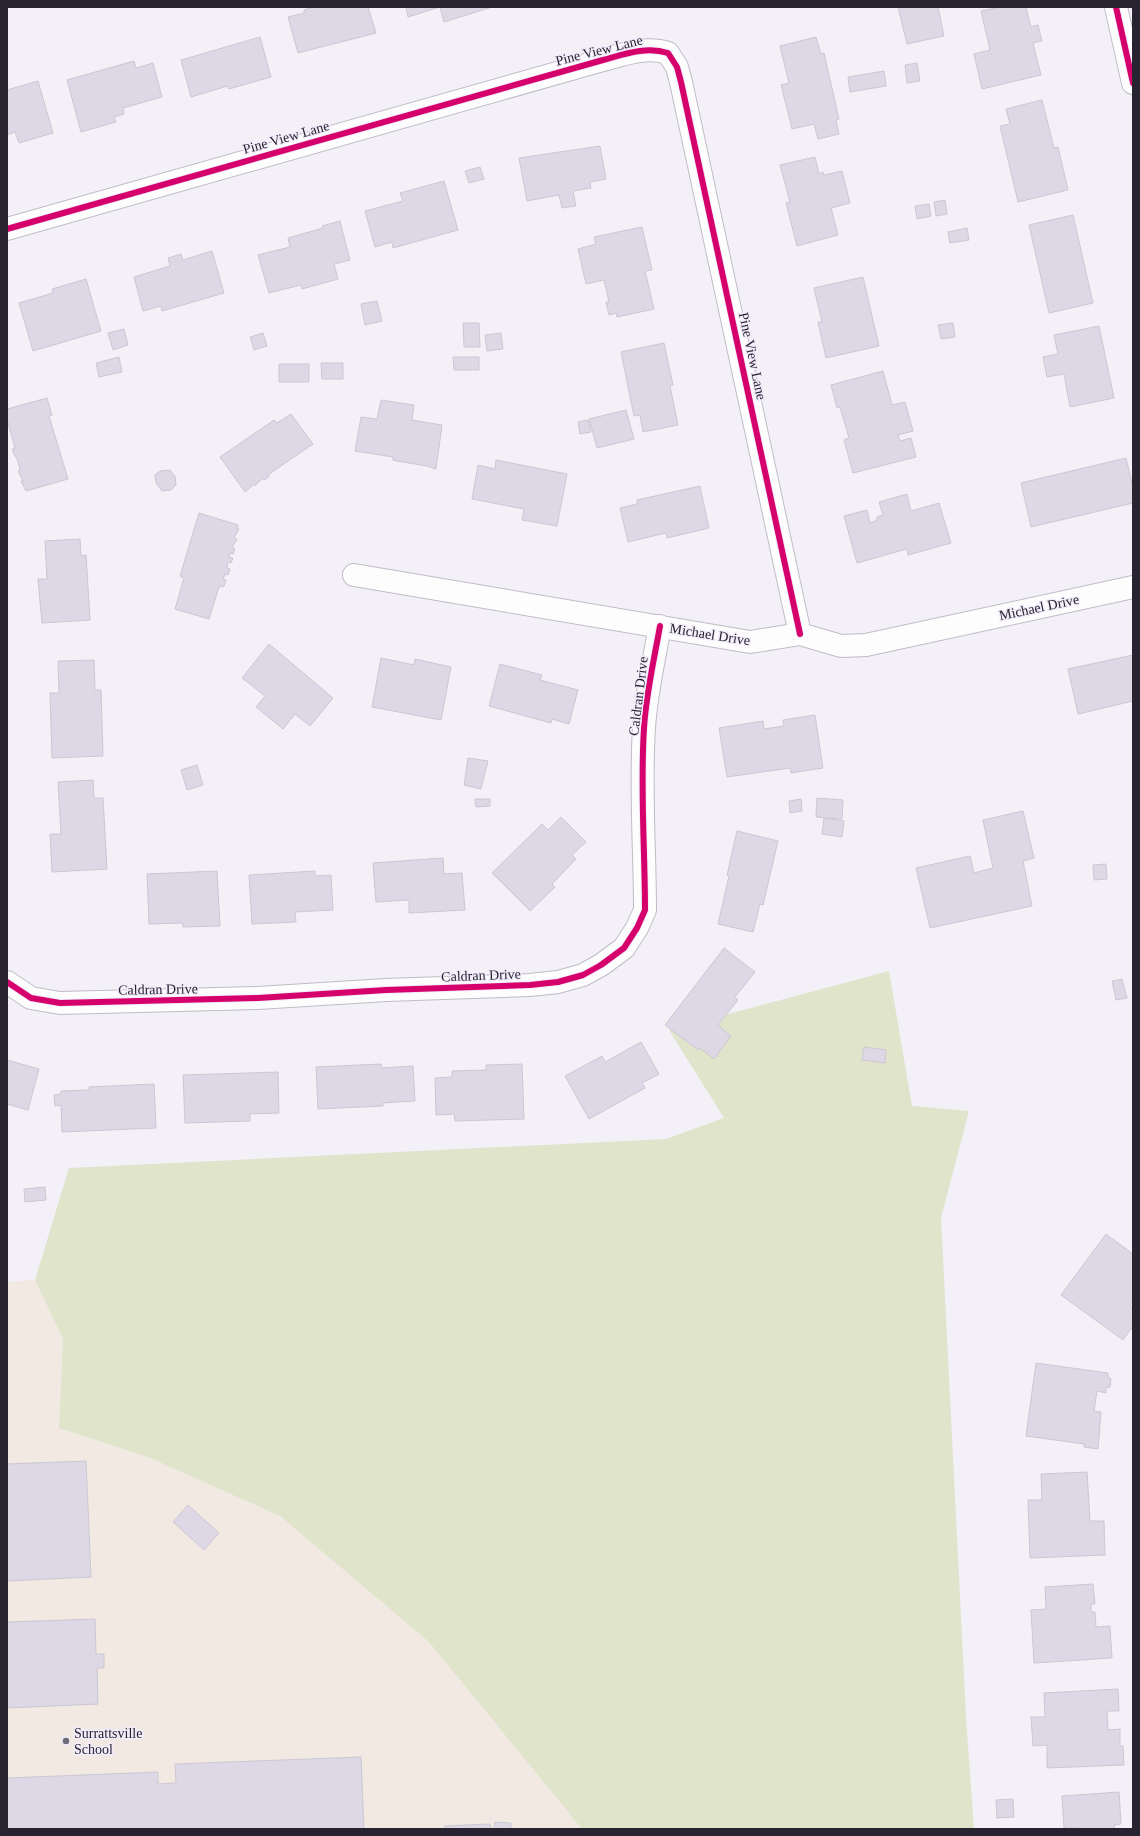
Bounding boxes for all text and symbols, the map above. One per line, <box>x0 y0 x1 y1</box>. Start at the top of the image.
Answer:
street label: Pine View Lane <box>554 32 644 69</box>
street label: Pine View Lane <box>241 118 331 157</box>
street label: Pine View Lane <box>736 311 769 401</box>
street label: Michael Drive <box>998 592 1080 623</box>
street label: Michael Drive <box>669 621 751 648</box>
street label: Caldran Drive <box>626 656 651 737</box>
street label: Caldran Drive <box>441 967 521 984</box>
street label: Caldran Drive <box>118 981 198 998</box>
place label: Surrattsville School <box>74 1726 142 1757</box>
marker: Surrattsville School <box>61 1736 71 1746</box>

